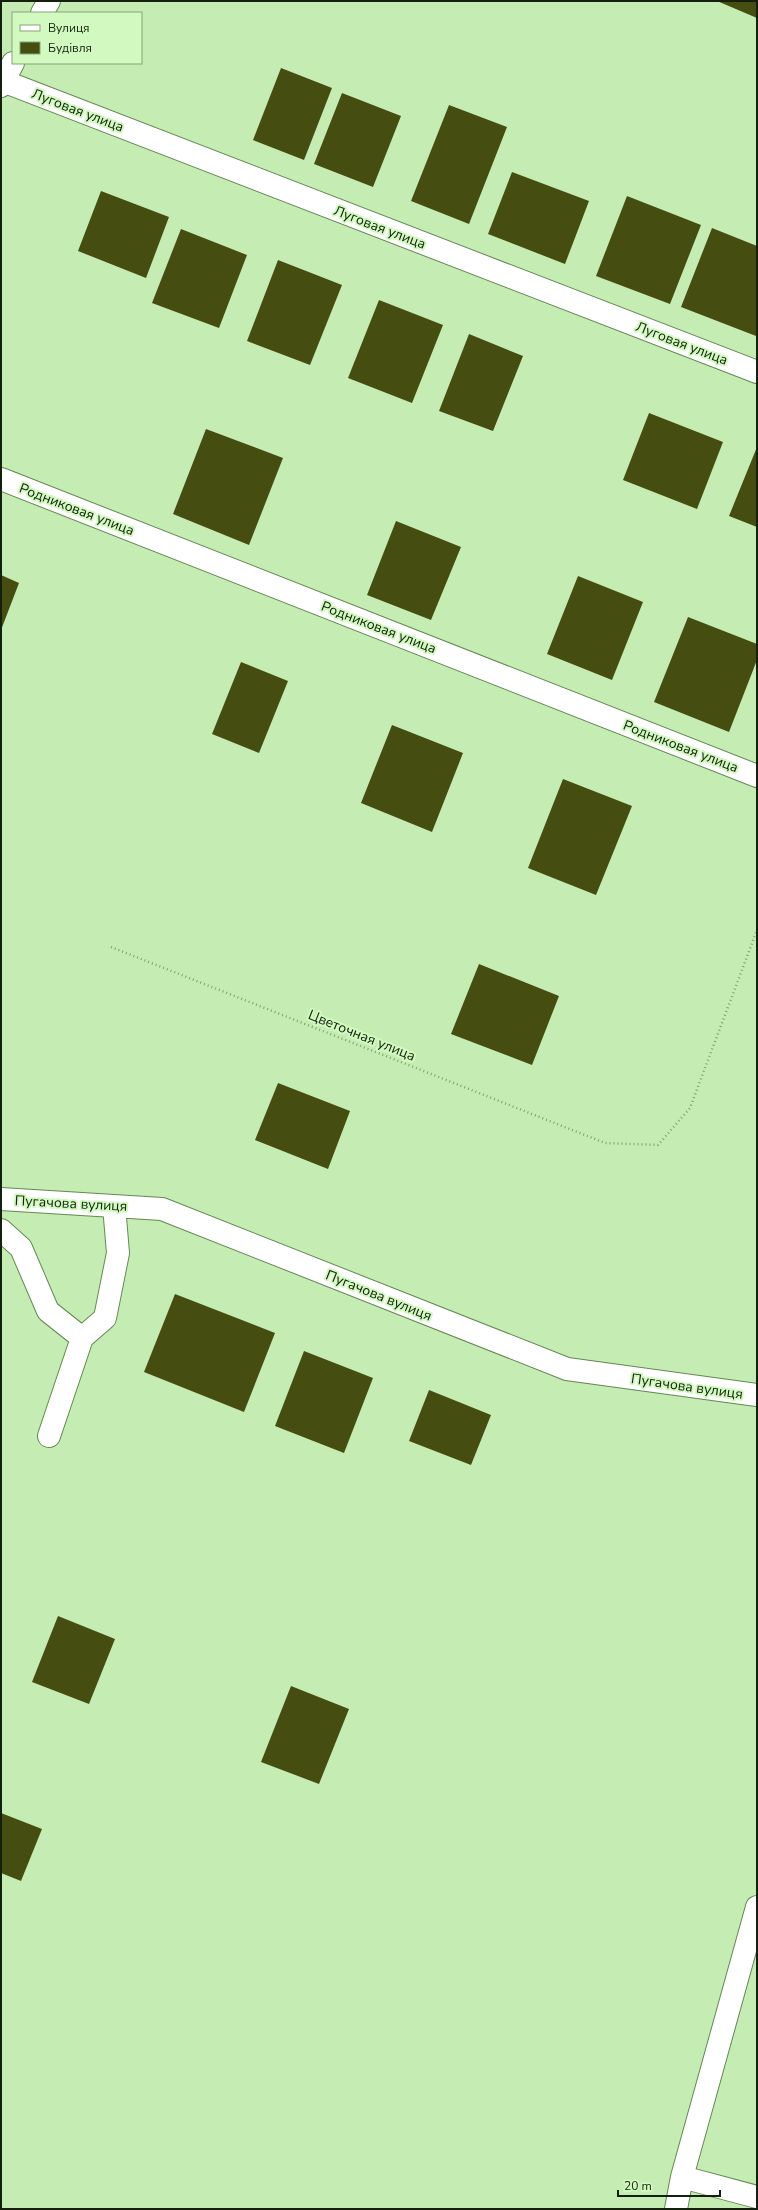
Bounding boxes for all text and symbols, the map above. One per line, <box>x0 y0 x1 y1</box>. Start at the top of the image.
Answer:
legend <box>12 12 142 64</box>
text: Вулиця <box>48 20 90 36</box>
text: Будівля <box>48 40 92 56</box>
street label: Луговая улица <box>29 84 127 137</box>
street label: Луговая улица <box>331 201 429 254</box>
street label: Луговая улица <box>633 317 731 370</box>
street label: Родниковая улица <box>17 479 137 540</box>
street label: Родниковая улица <box>319 597 439 658</box>
street label: Родниковая улица <box>621 716 741 777</box>
street label: Цветочная улица <box>305 1005 418 1066</box>
street label: Пугачова вулиця <box>14 1191 128 1216</box>
street label: Пугачова вулиця <box>323 1266 435 1325</box>
street label: Пугачова вулиця <box>630 1369 744 1404</box>
scale bar <box>618 2172 720 2198</box>
text: 20 m <box>624 2178 652 2194</box>

